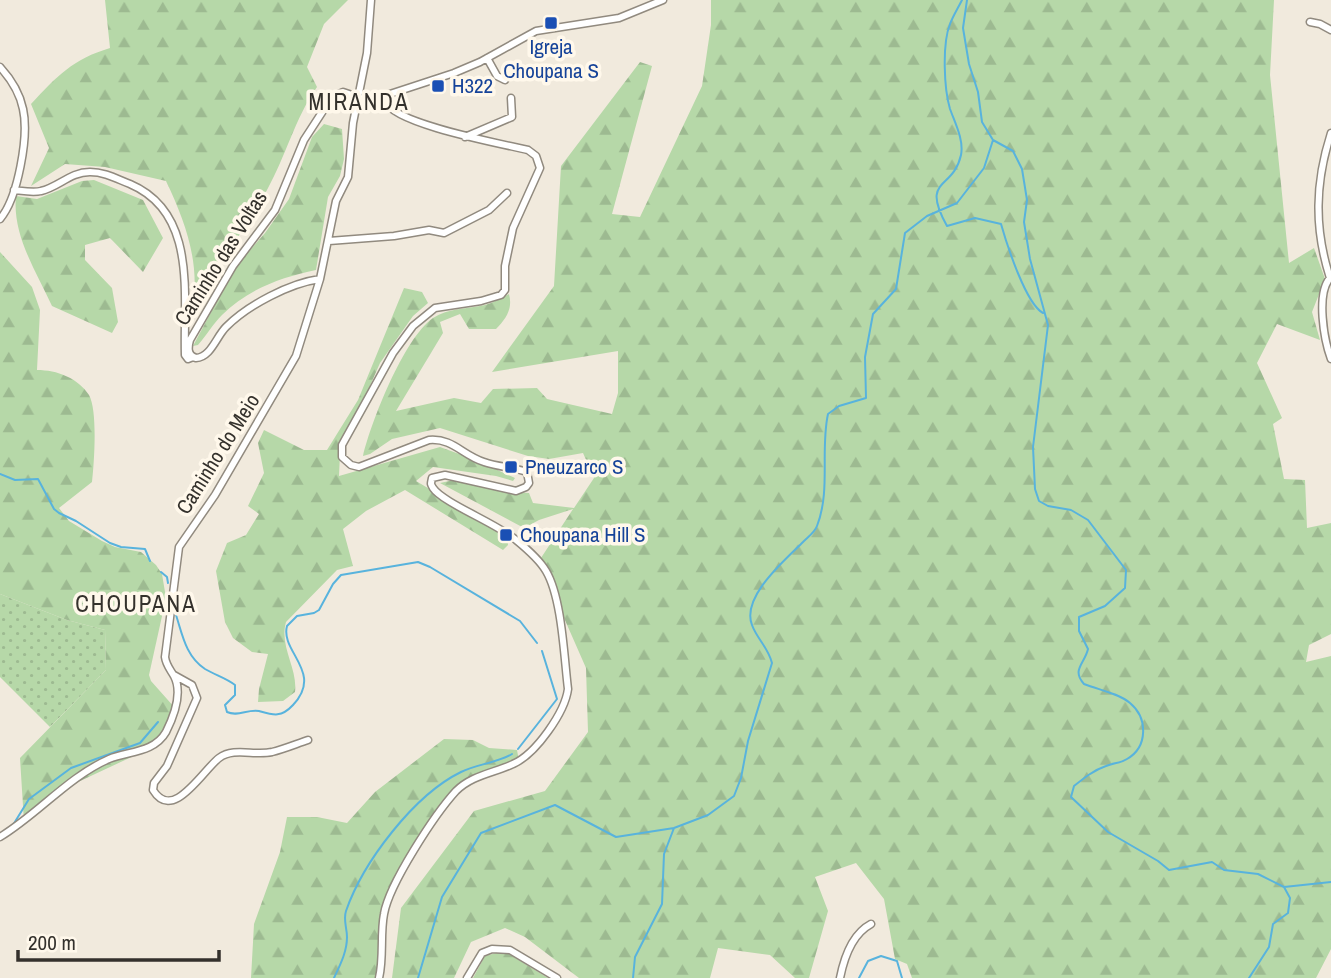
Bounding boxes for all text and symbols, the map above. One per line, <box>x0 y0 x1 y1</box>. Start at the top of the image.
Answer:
marker: Igreja Choupana S <box>543 15 559 31</box>
place label: Igreja Choupana S <box>503 32 599 85</box>
place label: H322 <box>452 71 493 100</box>
marker: H322 <box>430 78 446 94</box>
district label: MIRANDA <box>309 86 409 117</box>
street label: Caminho das Voltas <box>167 185 274 331</box>
street label: Caminho do Meio <box>169 388 266 519</box>
place label: Pneuzarco S <box>525 452 624 481</box>
marker: Pneuzarco S <box>503 459 519 475</box>
place label: Choupana Hill S <box>520 520 645 549</box>
marker: Choupana Hill S <box>498 527 514 543</box>
district label: CHOUPANA <box>75 588 197 619</box>
scale bar <box>18 918 219 962</box>
text: 200 m <box>28 928 76 957</box>

